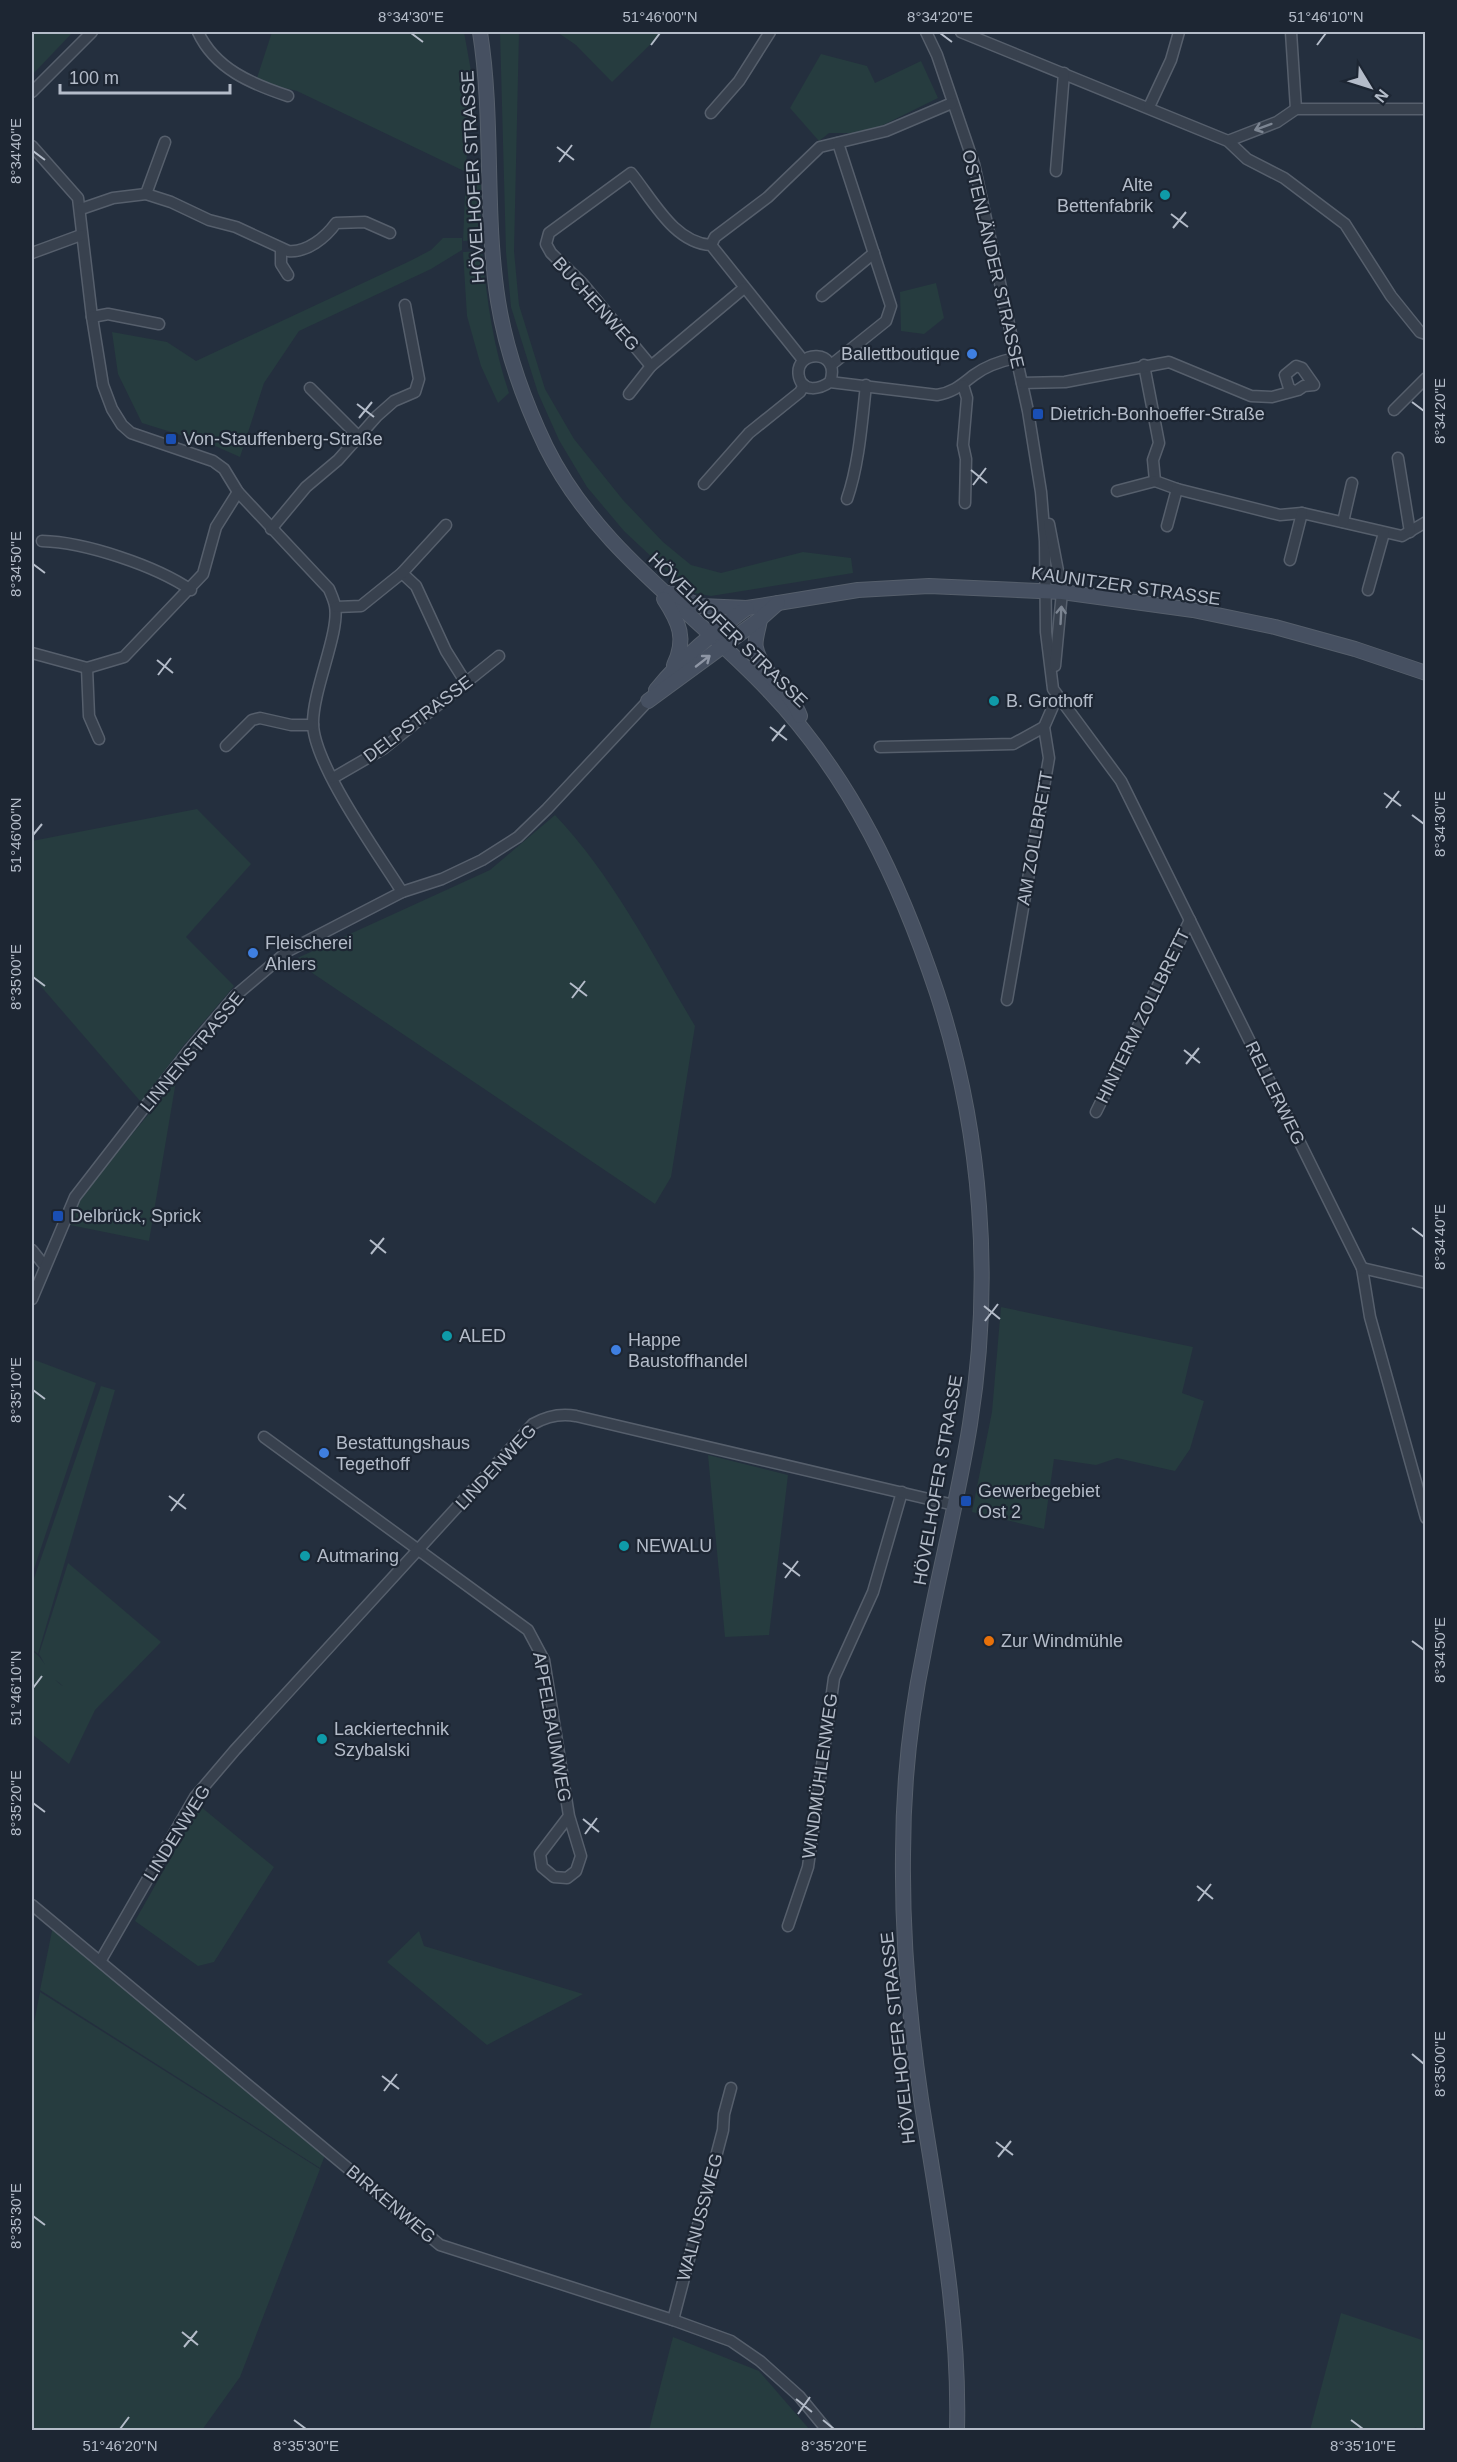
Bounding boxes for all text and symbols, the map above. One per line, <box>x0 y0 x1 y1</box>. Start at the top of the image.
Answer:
text: 8°34'30"E <box>378 8 444 25</box>
text: 51°46'00"N <box>622 8 698 25</box>
text: 8°34'20"E <box>907 8 973 25</box>
text: 51°46'10"N <box>1288 8 1364 25</box>
scale bar <box>60 57 230 95</box>
north arrow <box>1340 57 1400 117</box>
text: 100 m <box>69 68 119 88</box>
street label: HÖVELHOFER STRASSE <box>457 70 489 284</box>
text: N <box>1371 86 1392 106</box>
text: 8°34'40"E <box>7 118 24 184</box>
one-way arrow <box>1255 123 1273 134</box>
street label: OSTENLÄNDER STRASSE <box>958 148 1028 370</box>
place label: Alte Bettenfabrik <box>1057 175 1154 216</box>
marker: Alte Bettenfabrik <box>1158 188 1172 202</box>
street label: BUCHENWEG <box>549 253 643 355</box>
place label: Ballettboutique <box>841 344 960 364</box>
marker: Ballettboutique <box>965 347 979 361</box>
text: 8°34'20"E <box>1431 378 1448 444</box>
place label: Dietrich-Bonhoeffer-Straße <box>1050 404 1265 424</box>
marker: Dietrich-Bonhoeffer-Straße <box>1031 407 1045 421</box>
place label: Von-Stauffenberg-Straße <box>183 429 383 449</box>
marker: Von-Stauffenberg-Straße <box>164 432 178 446</box>
text: 8°34'50"E <box>7 531 24 597</box>
street label: HÖVELHOFER STRASSE <box>644 549 812 711</box>
street label: KAUNITZER STRASSE <box>1030 563 1222 609</box>
one-way arrow <box>1055 606 1066 626</box>
one-way arrow <box>694 655 710 668</box>
street label: DELPSTRASSE <box>360 672 476 766</box>
place label: B. Grothoff <box>1006 691 1094 711</box>
marker: B. Grothoff <box>987 694 1001 708</box>
street label: AM ZOLLBRETT <box>1013 769 1057 907</box>
text: 8°34'30"E <box>1431 791 1448 857</box>
text: 51°46'00"N <box>7 797 24 873</box>
street label: HINTERM ZOLLBRETT <box>1092 926 1194 1106</box>
place label: Fleischerei Ahlers <box>265 933 352 974</box>
text: 8°35'00"E <box>7 944 24 1010</box>
marker: Fleischerei Ahlers <box>246 946 260 960</box>
street label: LINNENSTRASSE <box>136 988 248 1116</box>
street label: RELLERWEG <box>1241 1038 1309 1148</box>
text: 8°34'40"E <box>1431 1204 1448 1270</box>
place label: Delbrück, Sprick <box>70 1206 202 1226</box>
marker: Delbrück, Sprick <box>51 1209 65 1223</box>
place label: ALED <box>459 1326 506 1346</box>
marker: ALED <box>440 1329 454 1343</box>
place label: Happe Baustoffhandel <box>628 1330 748 1371</box>
marker: Happe Baustoffhandel <box>609 1343 623 1357</box>
text: 8°35'10"E <box>7 1357 24 1423</box>
street label: HÖVELHOFER STRASSE <box>910 1373 966 1587</box>
street label: LINDENWEG <box>452 1420 540 1514</box>
place label: Bestattungshaus Tegethoff <box>336 1433 470 1474</box>
marker: Bestattungshaus Tegethoff <box>317 1446 331 1460</box>
place label: Gewerbegebiet Ost 2 <box>978 1481 1100 1522</box>
marker: Gewerbegebiet Ost 2 <box>959 1494 973 1508</box>
place label: NEWALU <box>636 1536 712 1556</box>
marker: NEWALU <box>617 1539 631 1553</box>
place label: Autmaring <box>317 1546 399 1566</box>
marker: Autmaring <box>298 1549 312 1563</box>
text: 8°34'50"E <box>1431 1617 1448 1683</box>
place label: Zur Windmühle <box>1001 1631 1123 1651</box>
marker: Zur Windmühle <box>982 1634 996 1648</box>
text: 51°46'10"N <box>7 1650 24 1726</box>
street label: APFELBAUMWEG <box>529 1650 575 1804</box>
street label: WINDMÜHLENWEG <box>798 1692 842 1860</box>
place label: Lackiertechnik Szybalski <box>334 1719 450 1760</box>
marker: Lackiertechnik Szybalski <box>315 1732 329 1746</box>
text: 8°35'20"E <box>7 1770 24 1836</box>
street label: LINDENWEG <box>140 1781 214 1885</box>
street label: HÖVELHOFER STRASSE <box>877 1931 919 2145</box>
text: 8°35'00"E <box>1431 2031 1448 2097</box>
street label: WALNUSSWEG <box>673 2151 727 2283</box>
street label: BIRKENWEG <box>342 2161 440 2247</box>
text: 8°35'30"E <box>7 2183 24 2249</box>
text: 51°46'20"N <box>82 2437 158 2454</box>
text: 8°35'30"E <box>273 2437 339 2454</box>
text: 8°35'20"E <box>801 2437 867 2454</box>
text: 8°35'10"E <box>1330 2437 1396 2454</box>

